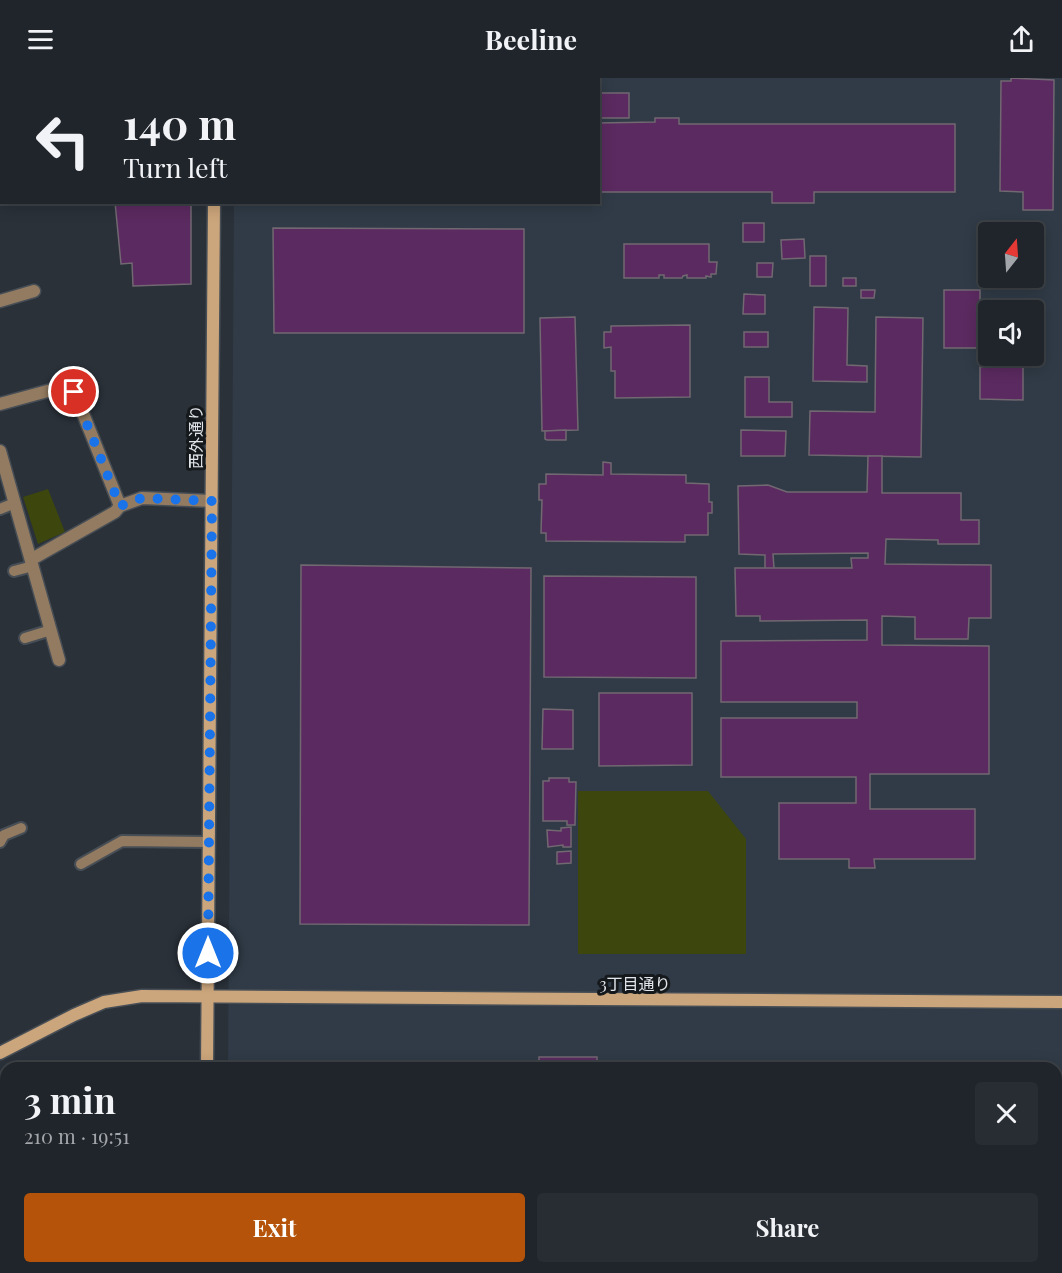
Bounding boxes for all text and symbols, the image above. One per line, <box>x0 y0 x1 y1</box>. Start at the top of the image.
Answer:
text: Beeline <box>485 21 577 57</box>
icon: menu <box>24 23 57 56</box>
icon: share <box>1005 23 1038 56</box>
text: 140 m <box>123 95 236 151</box>
icon: left <box>24 102 102 180</box>
text: Turn left <box>123 149 227 185</box>
north arrow <box>978 222 1044 288</box>
map controls <box>978 222 1044 366</box>
button: sound <box>978 300 1044 366</box>
pin <box>48 366 99 417</box>
icon: arrive <box>57 375 90 408</box>
street label: 西外通り <box>185 405 206 469</box>
position arrow <box>176 921 240 985</box>
street label: 3丁目通り <box>599 973 671 994</box>
text: 3 min <box>24 1075 116 1123</box>
button: close <box>975 1082 1038 1145</box>
text: 210 m · 19:51 <box>24 1122 130 1149</box>
button: Exit <box>24 1193 525 1262</box>
button: Share <box>537 1193 1038 1262</box>

